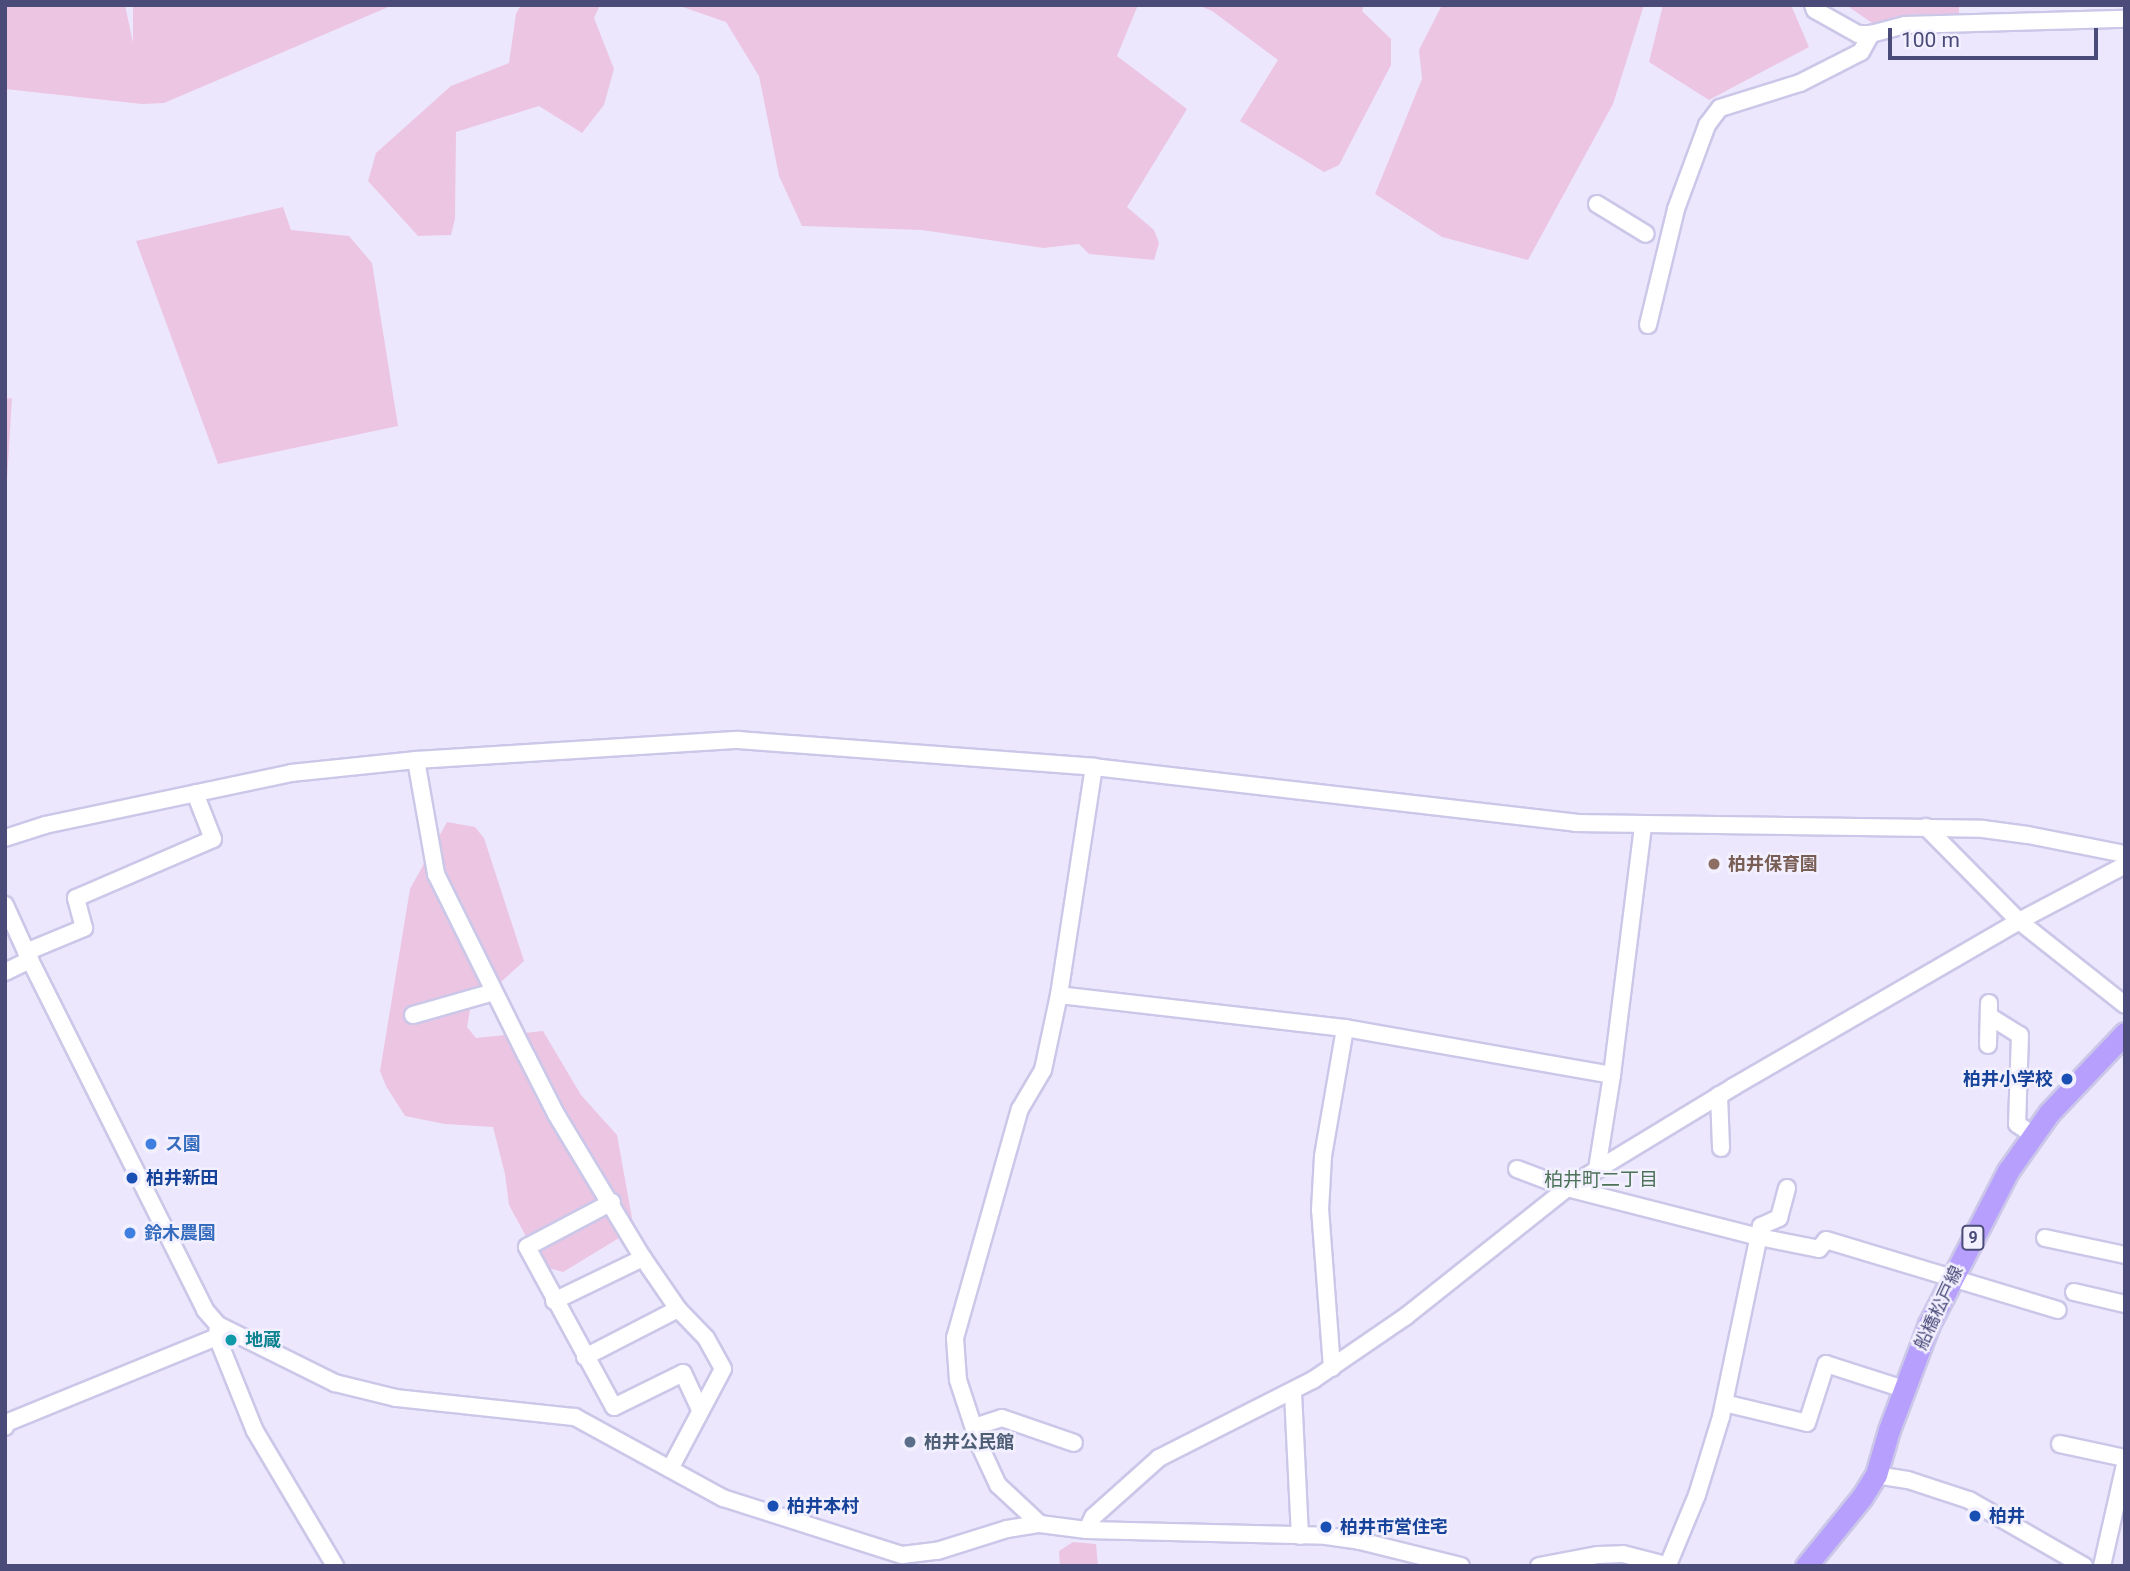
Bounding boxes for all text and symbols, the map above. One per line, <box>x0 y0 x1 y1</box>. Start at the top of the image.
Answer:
scale bar <box>1892 14 2102 58</box>
text: 100 m <box>1901 28 1960 52</box>
place label: 柏井保育園 <box>1728 853 1818 875</box>
marker: 柏井保育園 <box>1706 856 1722 872</box>
place label: 柏井小学校 <box>1963 1068 2053 1090</box>
marker: 柏井小学校 <box>2059 1071 2075 1087</box>
place label: ス園 <box>165 1133 201 1155</box>
marker: ス園 <box>143 1136 159 1152</box>
place label: 柏井新田 <box>146 1167 218 1189</box>
district label: 柏井町二丁目 <box>1544 1169 1658 1191</box>
marker: 柏井新田 <box>124 1170 140 1186</box>
place label: 鈴木農園 <box>144 1222 216 1244</box>
marker: 鈴木農園 <box>122 1225 138 1241</box>
road number: 9 <box>1961 1226 1985 1250</box>
street label: 船橋松戸線 <box>1910 1263 1968 1353</box>
place label: 地蔵 <box>245 1329 281 1351</box>
marker: 地蔵 <box>223 1332 239 1348</box>
place label: 柏井公民館 <box>924 1431 1014 1453</box>
marker: 柏井公民館 <box>902 1434 918 1450</box>
place label: 柏井本村 <box>787 1495 859 1517</box>
marker: 柏井本村 <box>765 1498 781 1514</box>
place label: 柏井 <box>1989 1505 2025 1527</box>
marker: 柏井 <box>1967 1508 1983 1524</box>
place label: 柏井市営住宅 <box>1340 1516 1448 1538</box>
marker: 柏井市営住宅 <box>1318 1519 1334 1535</box>

